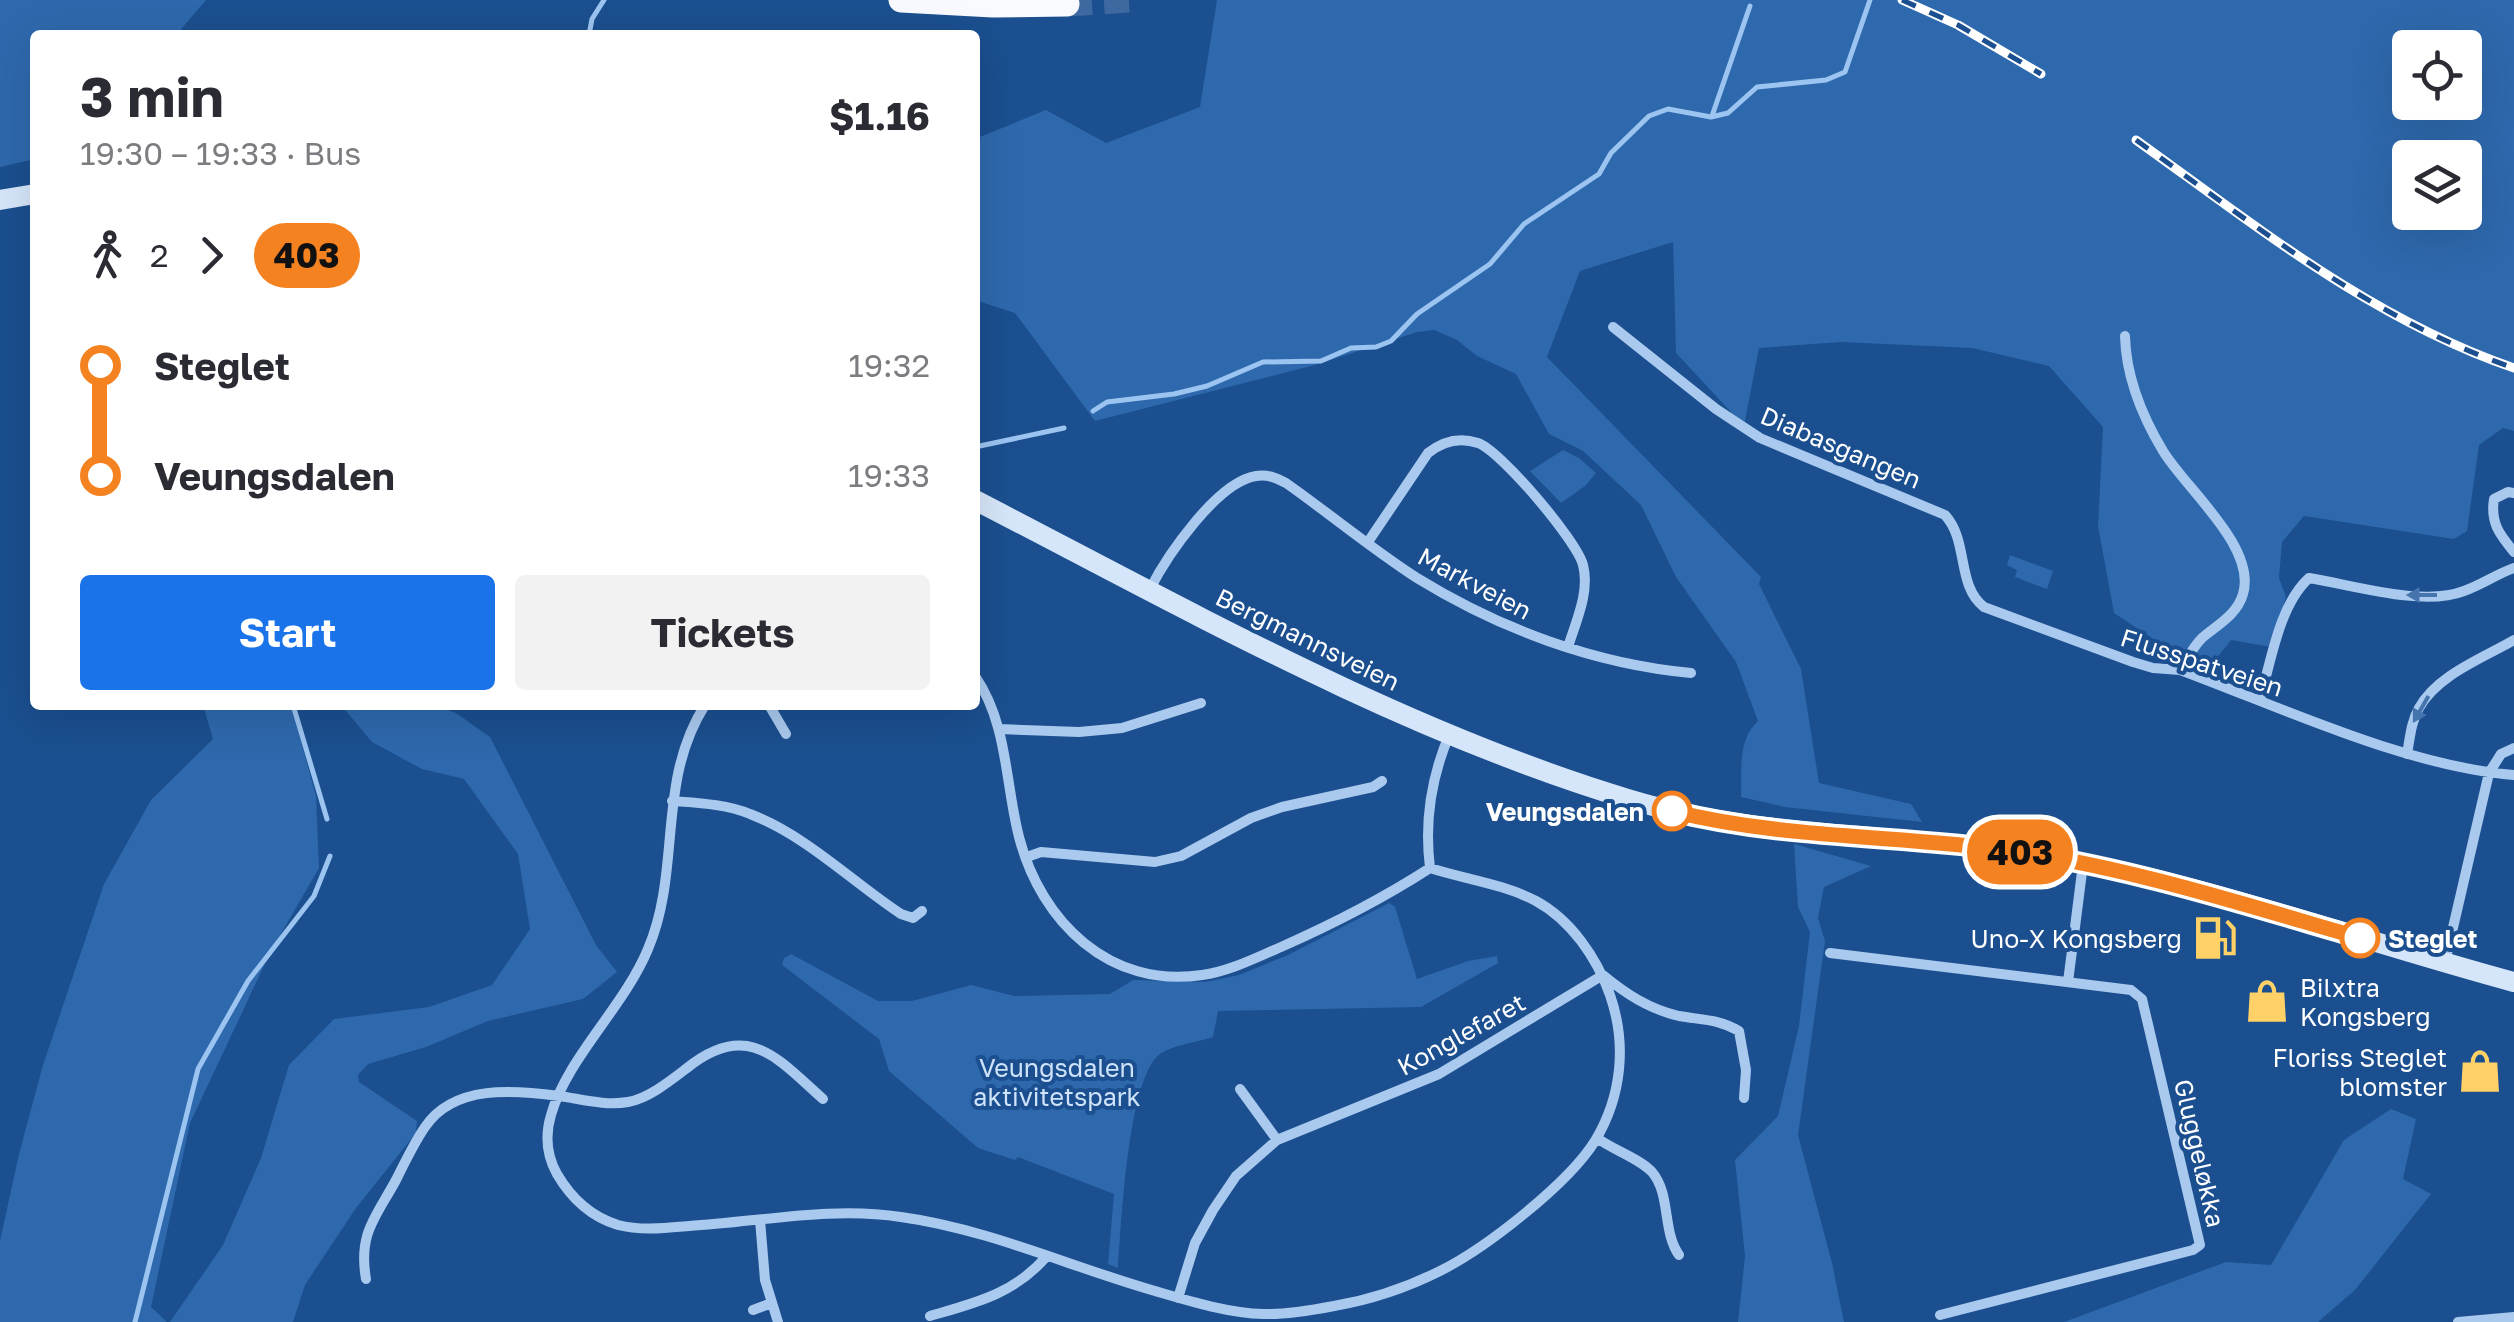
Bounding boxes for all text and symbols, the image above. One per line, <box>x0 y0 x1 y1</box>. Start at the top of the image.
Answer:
map controls <box>2392 30 2482 230</box>
button: locate <box>2392 30 2482 120</box>
text: 3 min <box>80 63 224 129</box>
text: $1.16 <box>829 93 930 138</box>
text: 19:30 – 19:33 · Bus <box>80 134 361 172</box>
button: layers <box>2392 140 2482 230</box>
icon: walk <box>80 228 135 283</box>
icon: forward <box>184 228 239 283</box>
text: 403 <box>274 234 340 276</box>
text: 2 <box>150 236 169 274</box>
text: Steglet <box>154 343 290 388</box>
text: 19:32 <box>848 346 930 384</box>
street label: Diabasgangen <box>1756 399 1926 495</box>
text: Veungsdalen <box>154 453 395 498</box>
text: 19:33 <box>848 456 930 494</box>
street label: Markveien <box>1413 540 1537 626</box>
button: Start <box>80 575 495 690</box>
button: Tickets <box>515 575 930 690</box>
street label: Bergmannsveien <box>1211 581 1405 697</box>
one-way arrow <box>2406 587 2438 603</box>
street label: Flusspatveien <box>2117 621 2287 703</box>
one-way arrow <box>2413 695 2431 723</box>
marker: Veungsdalen <box>1653 792 1691 830</box>
place label: Veungsdalen <box>1486 796 1644 827</box>
line badge: 403 <box>1962 820 2078 884</box>
text: 403 <box>1987 831 2053 873</box>
fuel station icon: Uno-X Kongsberg <box>2191 914 2239 962</box>
marker: Steglet <box>2341 919 2379 957</box>
place label: Uno-X Kongsberg <box>1971 923 2182 954</box>
place label: Steglet <box>2388 923 2478 954</box>
place label: Bilxtra Kongsberg <box>2300 972 2431 1032</box>
shop icon: Bilxtra Kongsberg <box>2243 977 2291 1025</box>
street label: Konglefaret <box>1392 986 1530 1082</box>
place label: Floriss Steglet blomster <box>2273 1042 2447 1102</box>
shop icon: Floriss Steglet blomster <box>2456 1047 2504 1095</box>
park label: Veungsdalen aktivitetspark <box>973 1052 1141 1112</box>
street label: Gluggeløkka <box>2168 1076 2232 1230</box>

